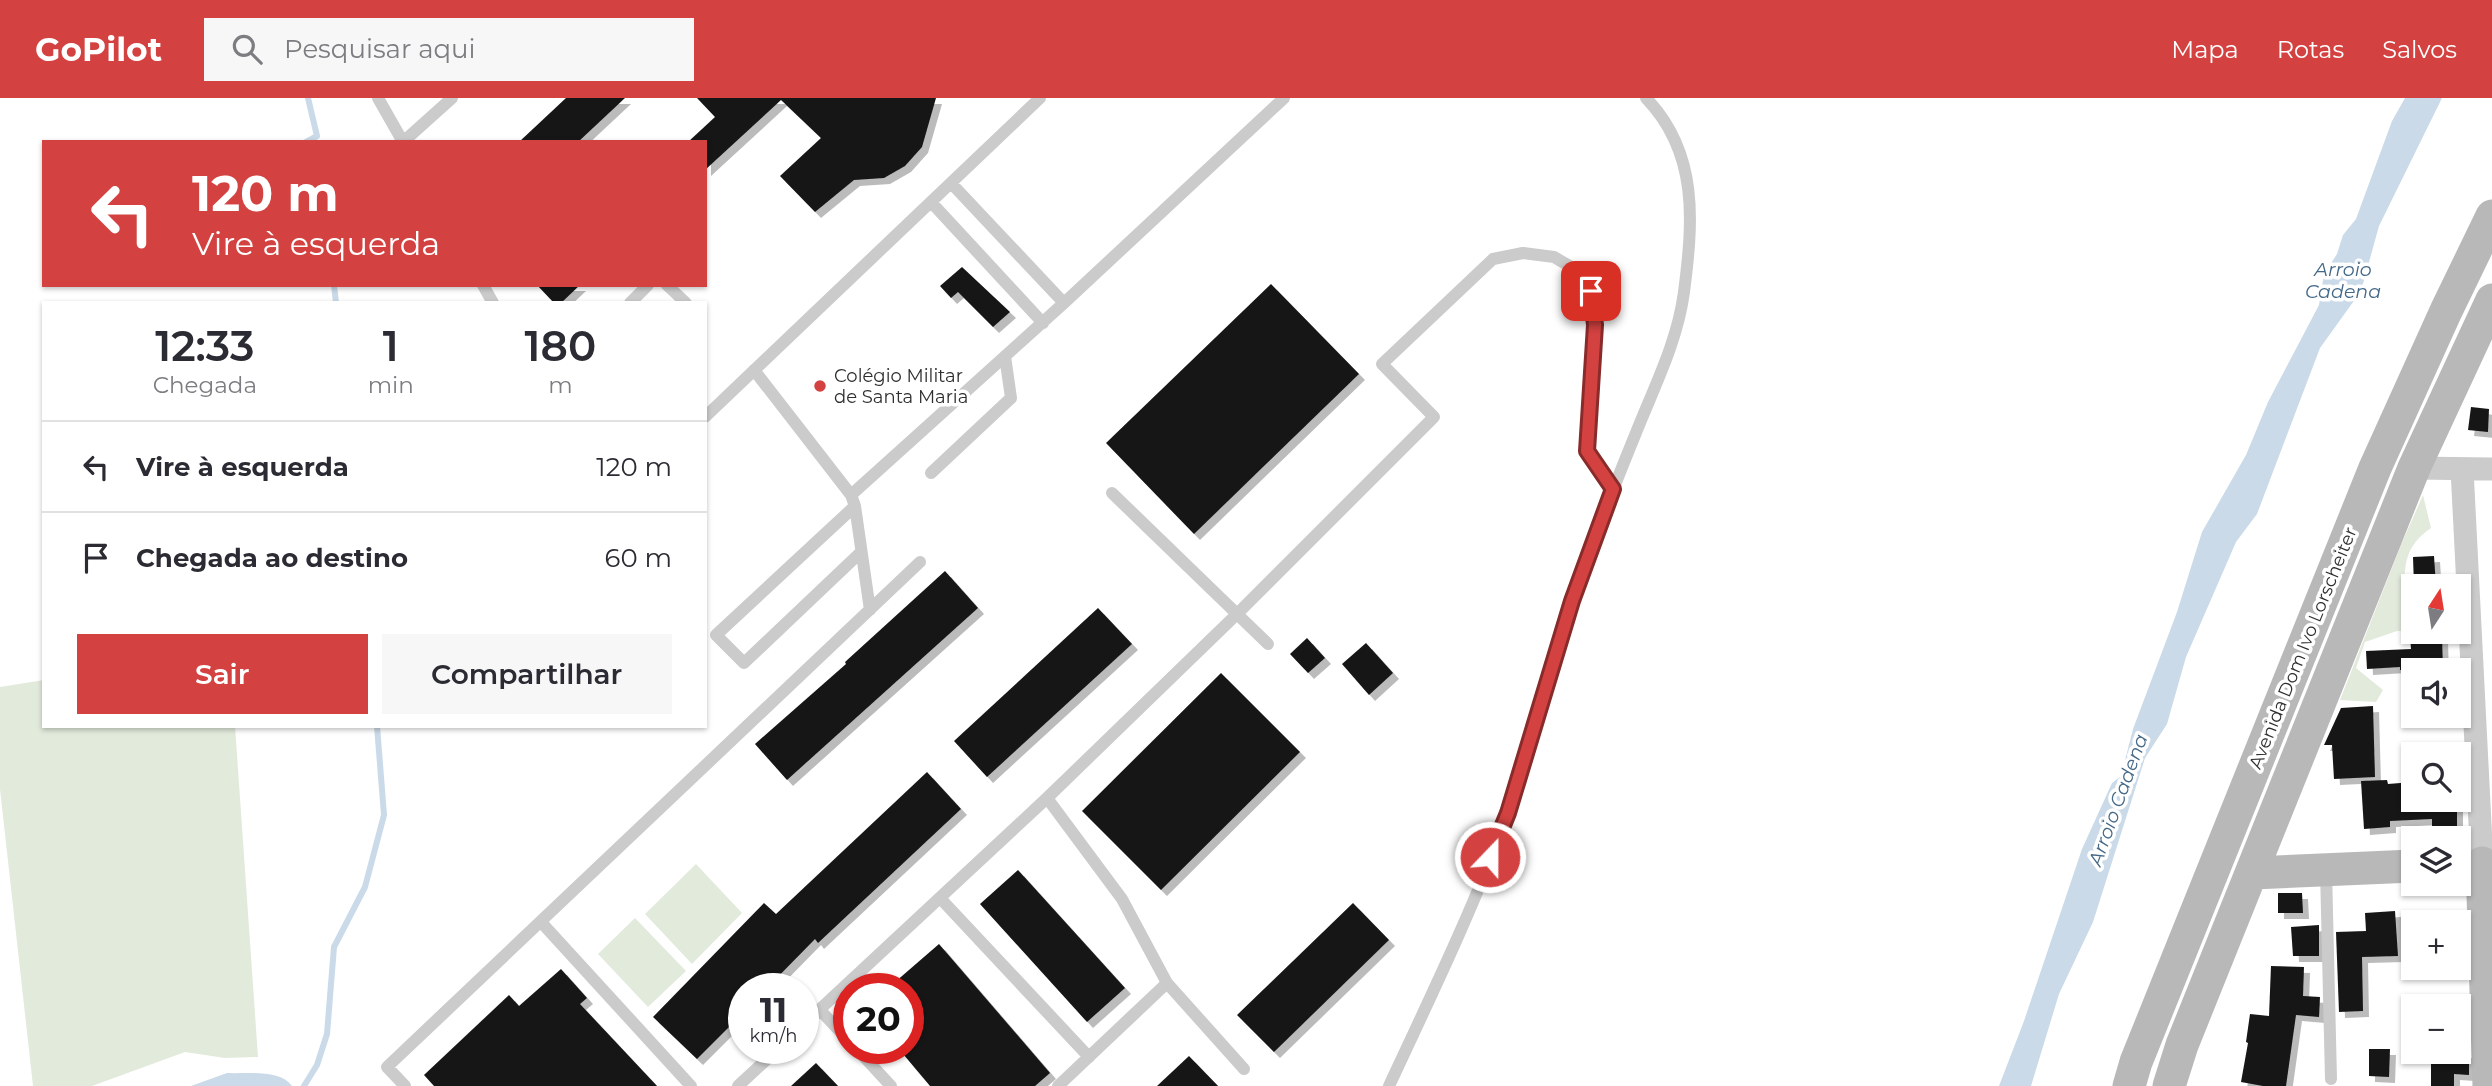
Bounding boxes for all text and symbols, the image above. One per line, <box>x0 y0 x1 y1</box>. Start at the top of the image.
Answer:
search box <box>204 18 694 81</box>
text: GoPilot <box>35 29 162 69</box>
icon: search <box>228 30 266 68</box>
text: Pesquisar aqui <box>284 33 476 65</box>
text: Mapa <box>2171 35 2239 64</box>
text: Rotas <box>2277 35 2344 64</box>
text: Salvos <box>2382 35 2457 64</box>
text: 120 m <box>192 164 339 223</box>
icon: left <box>77 168 168 259</box>
text: Vire à esquerda <box>192 224 440 263</box>
water label: Arroio Cadena <box>2305 258 2381 303</box>
pin <box>1561 261 1621 321</box>
icon: arrive <box>1572 272 1610 310</box>
text: 12:33 <box>155 320 255 372</box>
text: 1 <box>383 320 399 372</box>
text: 180 <box>525 320 596 372</box>
place label: Colégio Militar de Santa Maria <box>834 365 968 408</box>
text: Chegada <box>153 371 257 399</box>
text: min <box>368 371 414 399</box>
text: m <box>548 371 573 399</box>
marker: Colégio Militar de Santa Maria <box>812 378 828 394</box>
icon: left <box>77 448 115 486</box>
text: Vire à esquerda <box>136 451 349 483</box>
text: 120 m <box>596 451 672 483</box>
street label: Avenida Dom Ivo Lorscheiter <box>2244 524 2362 772</box>
icon: arrive <box>77 539 115 577</box>
text: Chegada ao destino <box>136 542 408 574</box>
text: 60 m <box>605 542 672 574</box>
north arrow <box>2401 574 2471 644</box>
map controls <box>2401 574 2471 1064</box>
button: Sair <box>77 634 368 714</box>
button: Compartilhar <box>382 634 672 714</box>
button: sound <box>2401 658 2471 728</box>
water label: Arroio Cadena <box>2083 731 2153 870</box>
button: search <box>2401 742 2471 812</box>
position arrow <box>1453 820 1527 894</box>
button: layers <box>2401 826 2471 896</box>
button: + <box>2401 910 2471 980</box>
speed limit sign: 20 <box>833 973 924 1064</box>
text: 11 <box>760 988 787 1031</box>
button: − <box>2401 994 2471 1064</box>
text: km/h <box>749 1025 798 1047</box>

